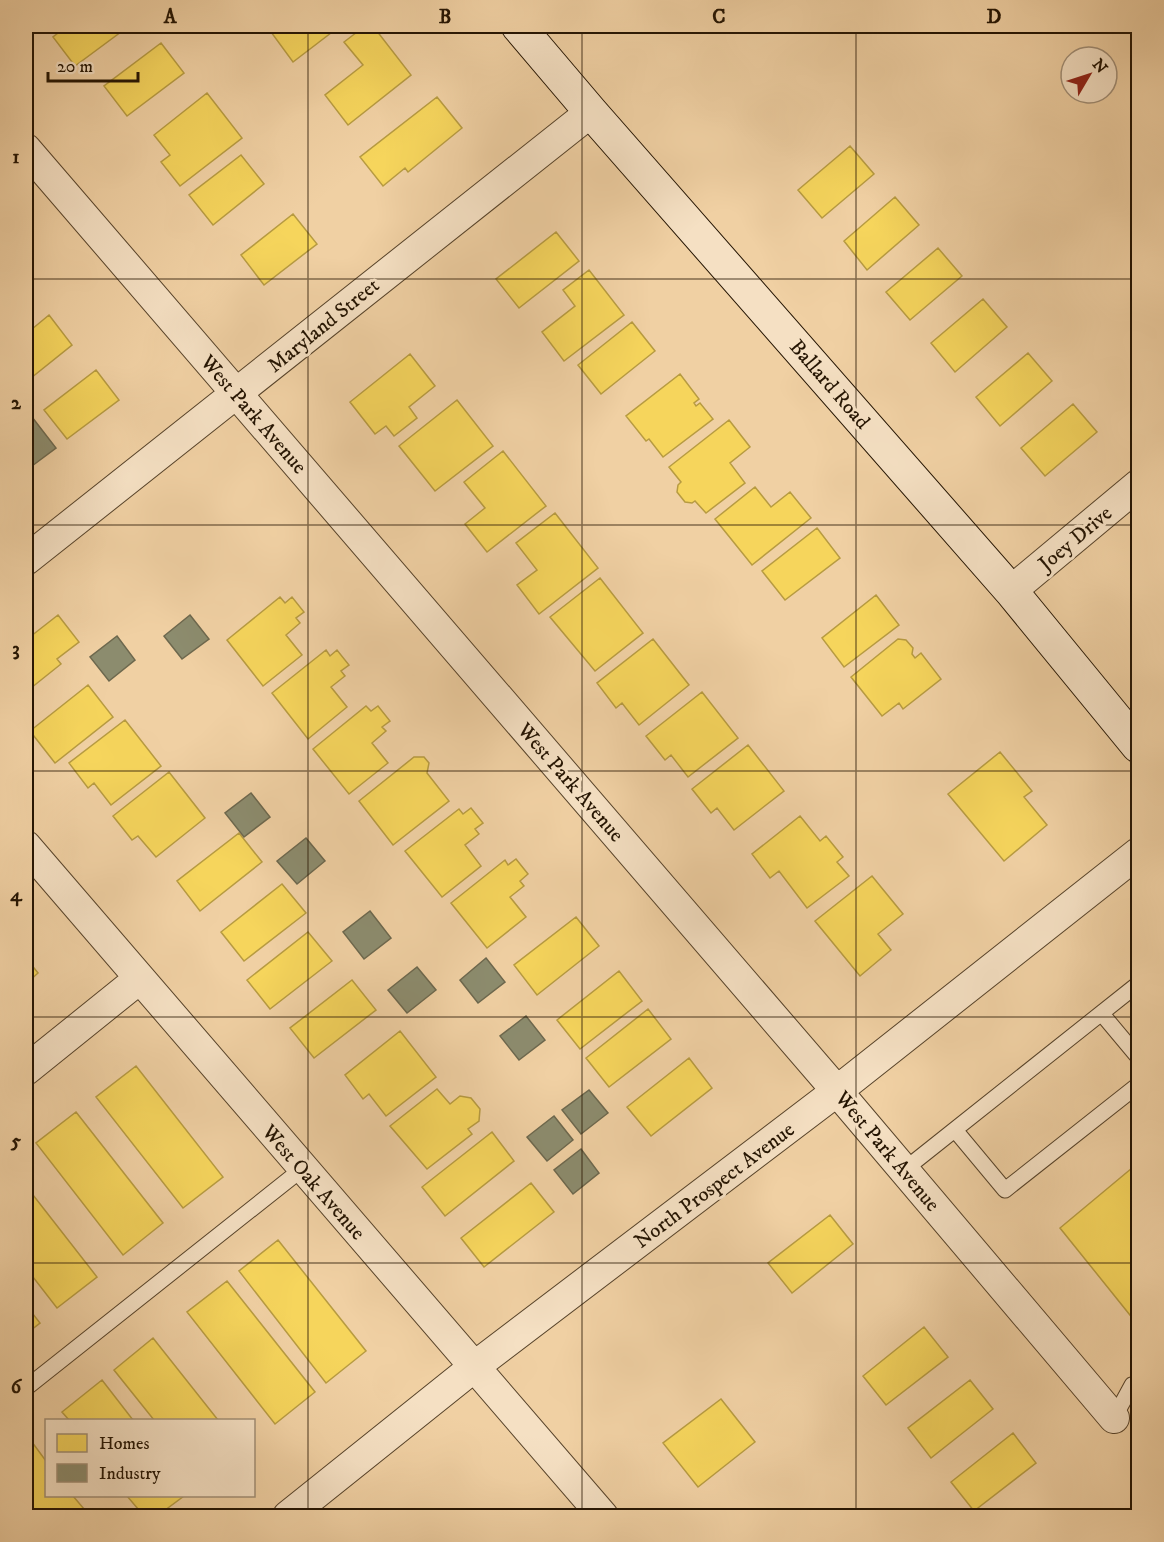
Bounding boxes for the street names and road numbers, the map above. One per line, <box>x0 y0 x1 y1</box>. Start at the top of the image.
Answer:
street label: Maryland Street <box>262 273 385 379</box>
street label: Ballard Road <box>783 335 875 435</box>
street label: West Park Avenue <box>194 349 312 480</box>
street label: Joey Drive <box>1032 500 1118 578</box>
street label: West Park Avenue <box>511 717 629 848</box>
street label: West Park Avenue <box>829 1085 945 1217</box>
street label: North Prospect Avenue <box>629 1117 800 1255</box>
street label: West Oak Avenue <box>255 1119 371 1246</box>

